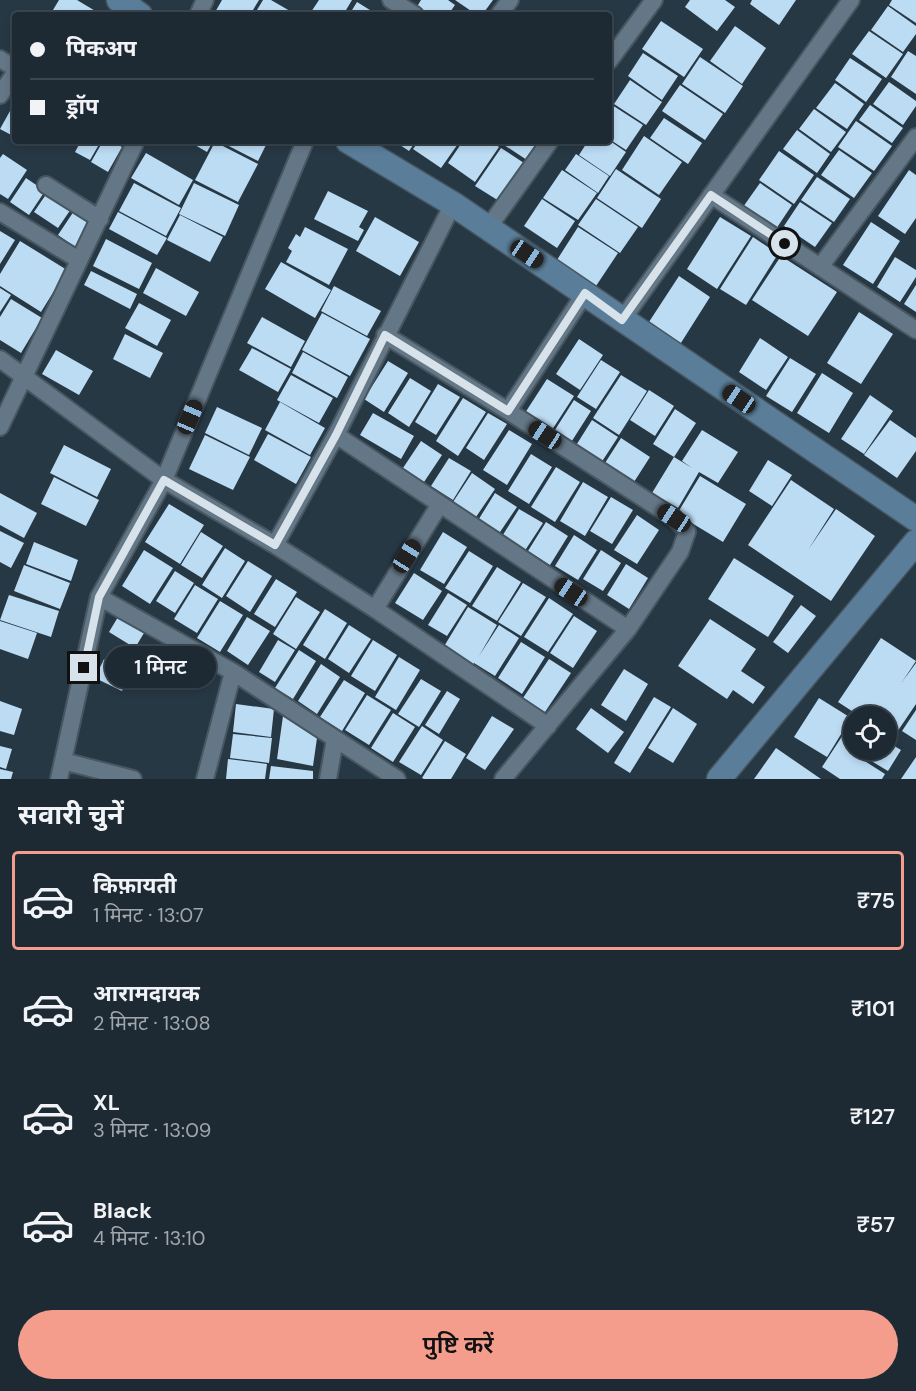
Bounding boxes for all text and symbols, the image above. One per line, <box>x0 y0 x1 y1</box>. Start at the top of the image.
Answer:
text: पिकअप <box>66 34 137 63</box>
text: ड्रॉप <box>66 92 99 121</box>
route start <box>771 230 798 257</box>
car <box>507 236 547 272</box>
car <box>719 381 759 417</box>
car <box>175 397 205 437</box>
car <box>525 418 565 452</box>
car <box>654 501 694 535</box>
car <box>390 536 424 576</box>
car <box>551 574 591 610</box>
callout: 1 मिनट <box>105 647 216 689</box>
route end <box>70 654 97 681</box>
text: 1 मिनट <box>134 654 187 680</box>
map controls <box>843 706 897 760</box>
button: locate <box>843 706 897 760</box>
text: सवारी चुनें <box>18 797 124 832</box>
text: किफ़ायती <box>93 871 177 900</box>
icon: car <box>21 874 75 928</box>
text: ₹75 <box>856 886 895 915</box>
text: 1 मिनट · 13:07 <box>93 902 204 928</box>
text: आरामदायक <box>93 979 200 1008</box>
icon: car <box>21 982 75 1036</box>
text: ₹101 <box>851 994 895 1023</box>
text: 2 मिनट · 13:08 <box>93 1010 211 1036</box>
text: XL <box>93 1088 120 1117</box>
icon: car <box>21 1090 75 1144</box>
text: ₹127 <box>849 1102 895 1131</box>
text: 3 मिनट · 13:09 <box>93 1117 211 1143</box>
text: Black <box>93 1196 152 1225</box>
icon: car <box>21 1198 75 1252</box>
text: ₹57 <box>856 1210 895 1239</box>
text: 4 मिनट · 13:10 <box>93 1225 205 1251</box>
button: पुष्टि करें <box>18 1310 898 1379</box>

